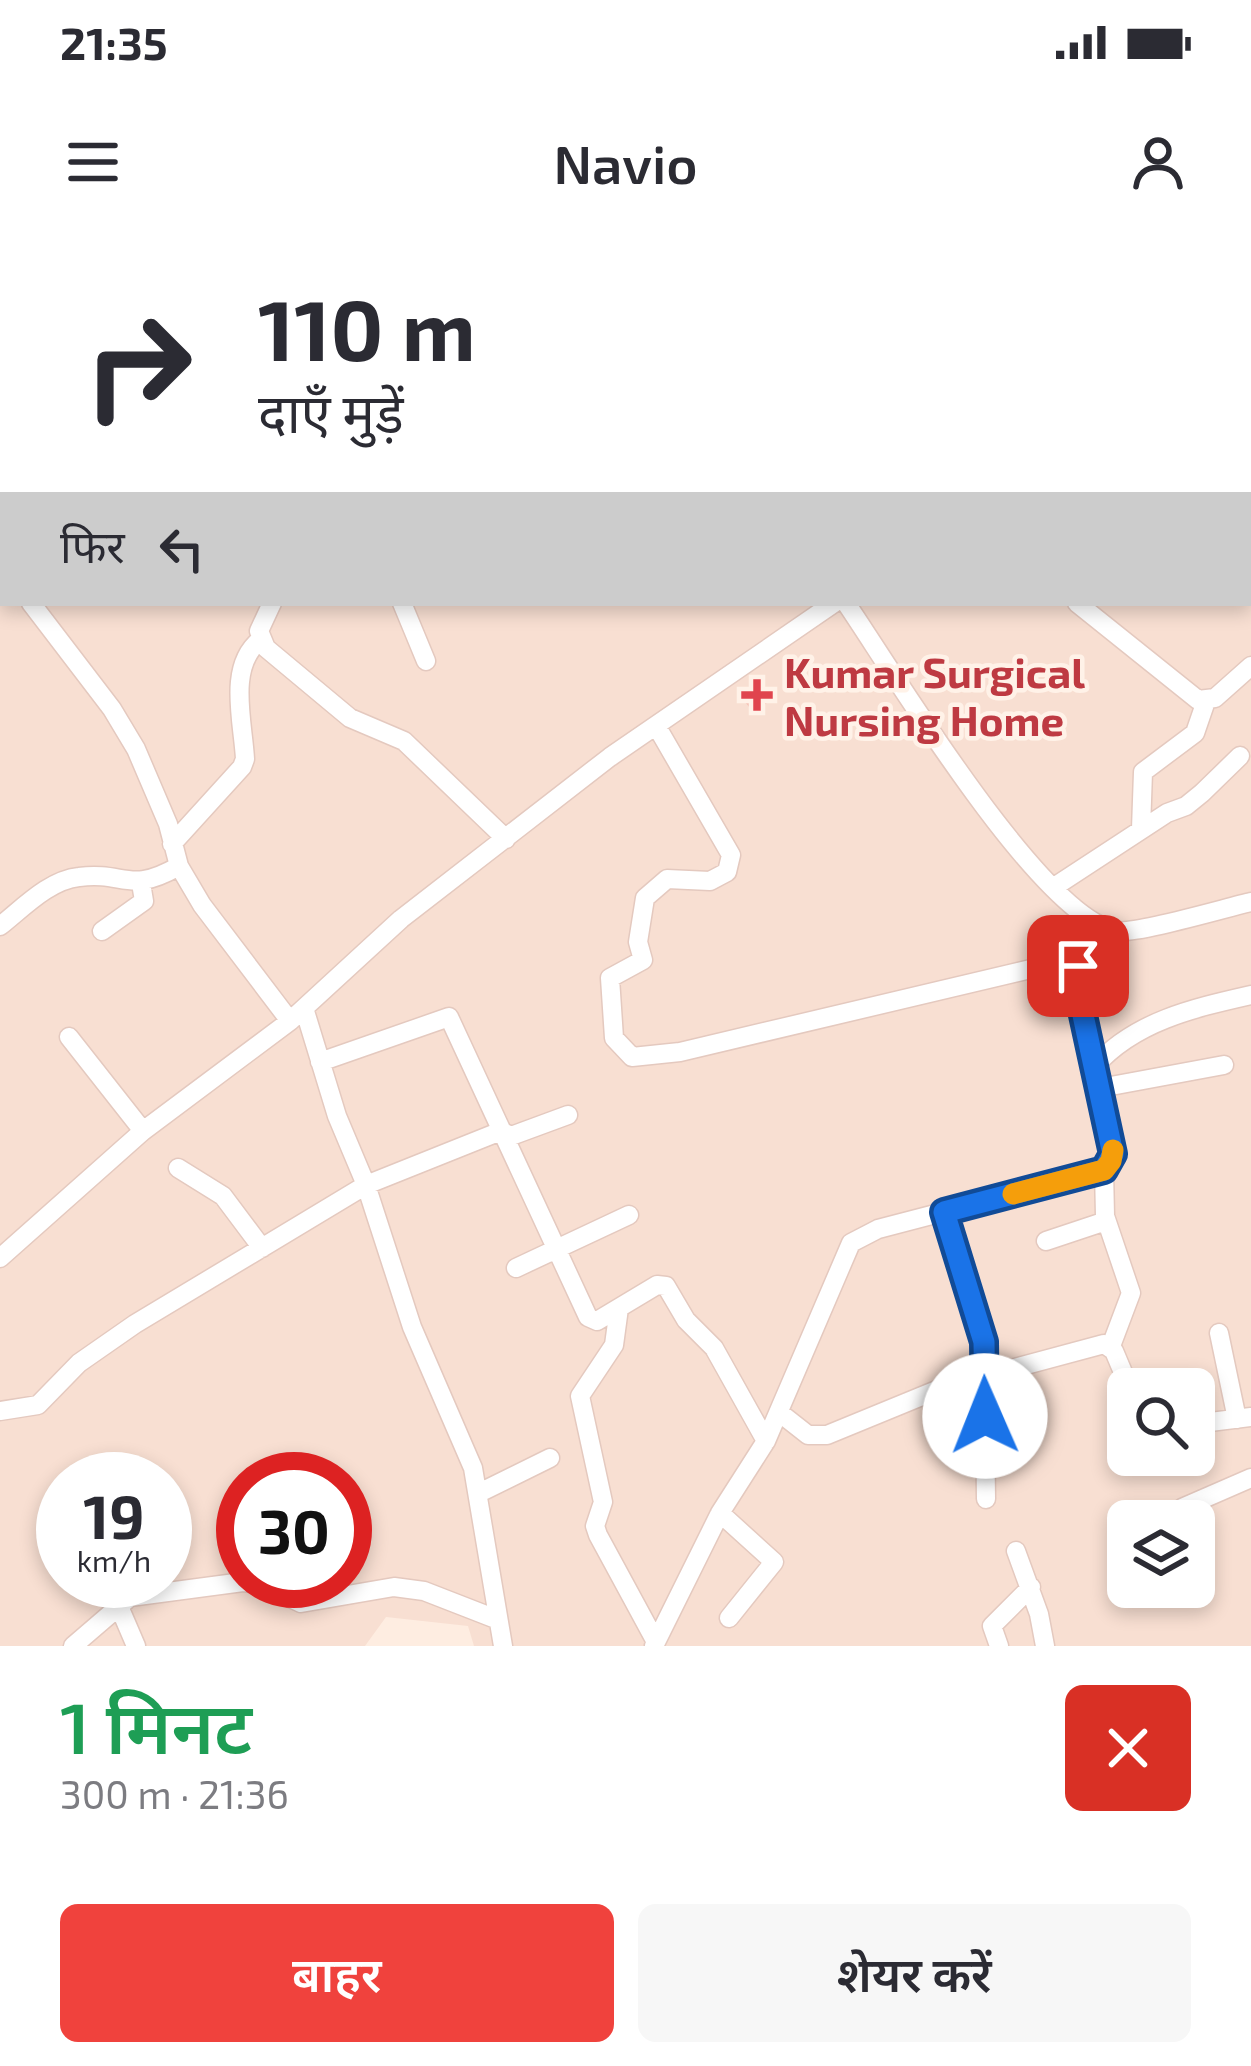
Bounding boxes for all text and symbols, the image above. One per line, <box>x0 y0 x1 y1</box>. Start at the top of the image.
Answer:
text: 21:35 <box>60 15 168 69</box>
icon: menu <box>60 129 126 195</box>
icon: person <box>1125 129 1191 195</box>
text: Navio <box>553 130 698 195</box>
text: 110 m <box>258 277 476 378</box>
icon: right <box>60 288 216 444</box>
text: दाएँ मुड़ें <box>258 379 404 444</box>
icon: left <box>149 516 215 582</box>
text: फिर <box>60 518 125 572</box>
place label: Kumar Surgical Nursing Home <box>784 646 1085 744</box>
marker: Kumar Surgical Nursing Home <box>741 679 773 711</box>
pin <box>1027 915 1129 1017</box>
icon: arrive <box>1045 933 1111 999</box>
position arrow <box>922 1353 1048 1479</box>
map controls <box>1107 1368 1215 1608</box>
button: search <box>1107 1368 1215 1476</box>
speed limit sign: 30 <box>216 1452 372 1608</box>
text: 19 <box>83 1479 145 1551</box>
button: layers <box>1107 1500 1215 1608</box>
text: km/h <box>77 1542 151 1578</box>
text: 1 मिनट <box>60 1682 252 1768</box>
button: close <box>1065 1685 1191 1811</box>
text: 300 m · 21:36 <box>60 1770 289 1817</box>
button: बाहर <box>60 1904 614 2042</box>
button: शेयर करें <box>638 1904 1191 2042</box>

